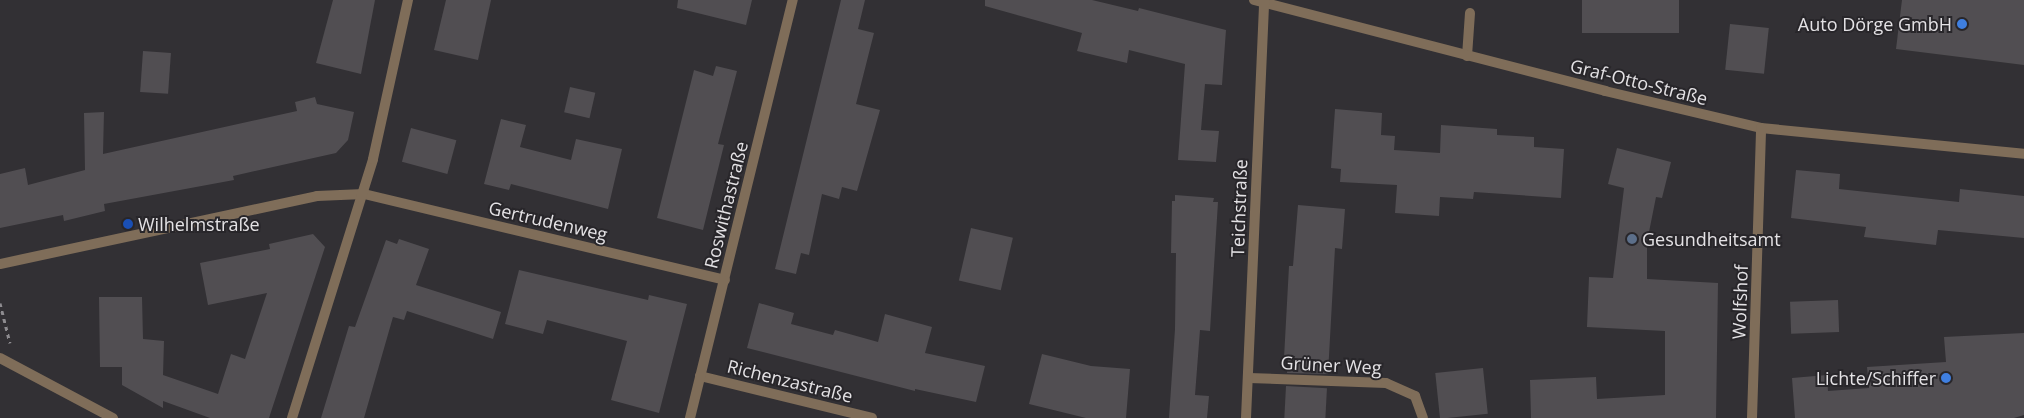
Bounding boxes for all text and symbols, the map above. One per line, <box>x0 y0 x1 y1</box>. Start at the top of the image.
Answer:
place label: Auto Dörge GmbH <box>1798 13 1952 35</box>
marker: Auto Dörge GmbH <box>1956 18 1968 30</box>
street label: Graf-Otto-Straße <box>1568 55 1710 109</box>
street label: Roswithastraße <box>700 139 752 271</box>
street label: Teichstraße <box>1226 159 1252 257</box>
street label: Gertrudenweg <box>486 197 610 245</box>
place label: Wilhelmstraße <box>138 213 260 235</box>
marker: Wilhelmstraße <box>122 218 134 230</box>
place label: Gesundheitsamt <box>1642 228 1781 250</box>
marker: Gesundheitsamt <box>1626 233 1638 245</box>
street label: Wolfshof <box>1728 264 1752 340</box>
street label: Grüner Weg <box>1280 352 1382 378</box>
street label: Richenzastraße <box>725 355 855 407</box>
place label: Lichte/Schiffer <box>1816 367 1936 389</box>
marker: Lichte/Schiffer <box>1940 372 1952 384</box>

